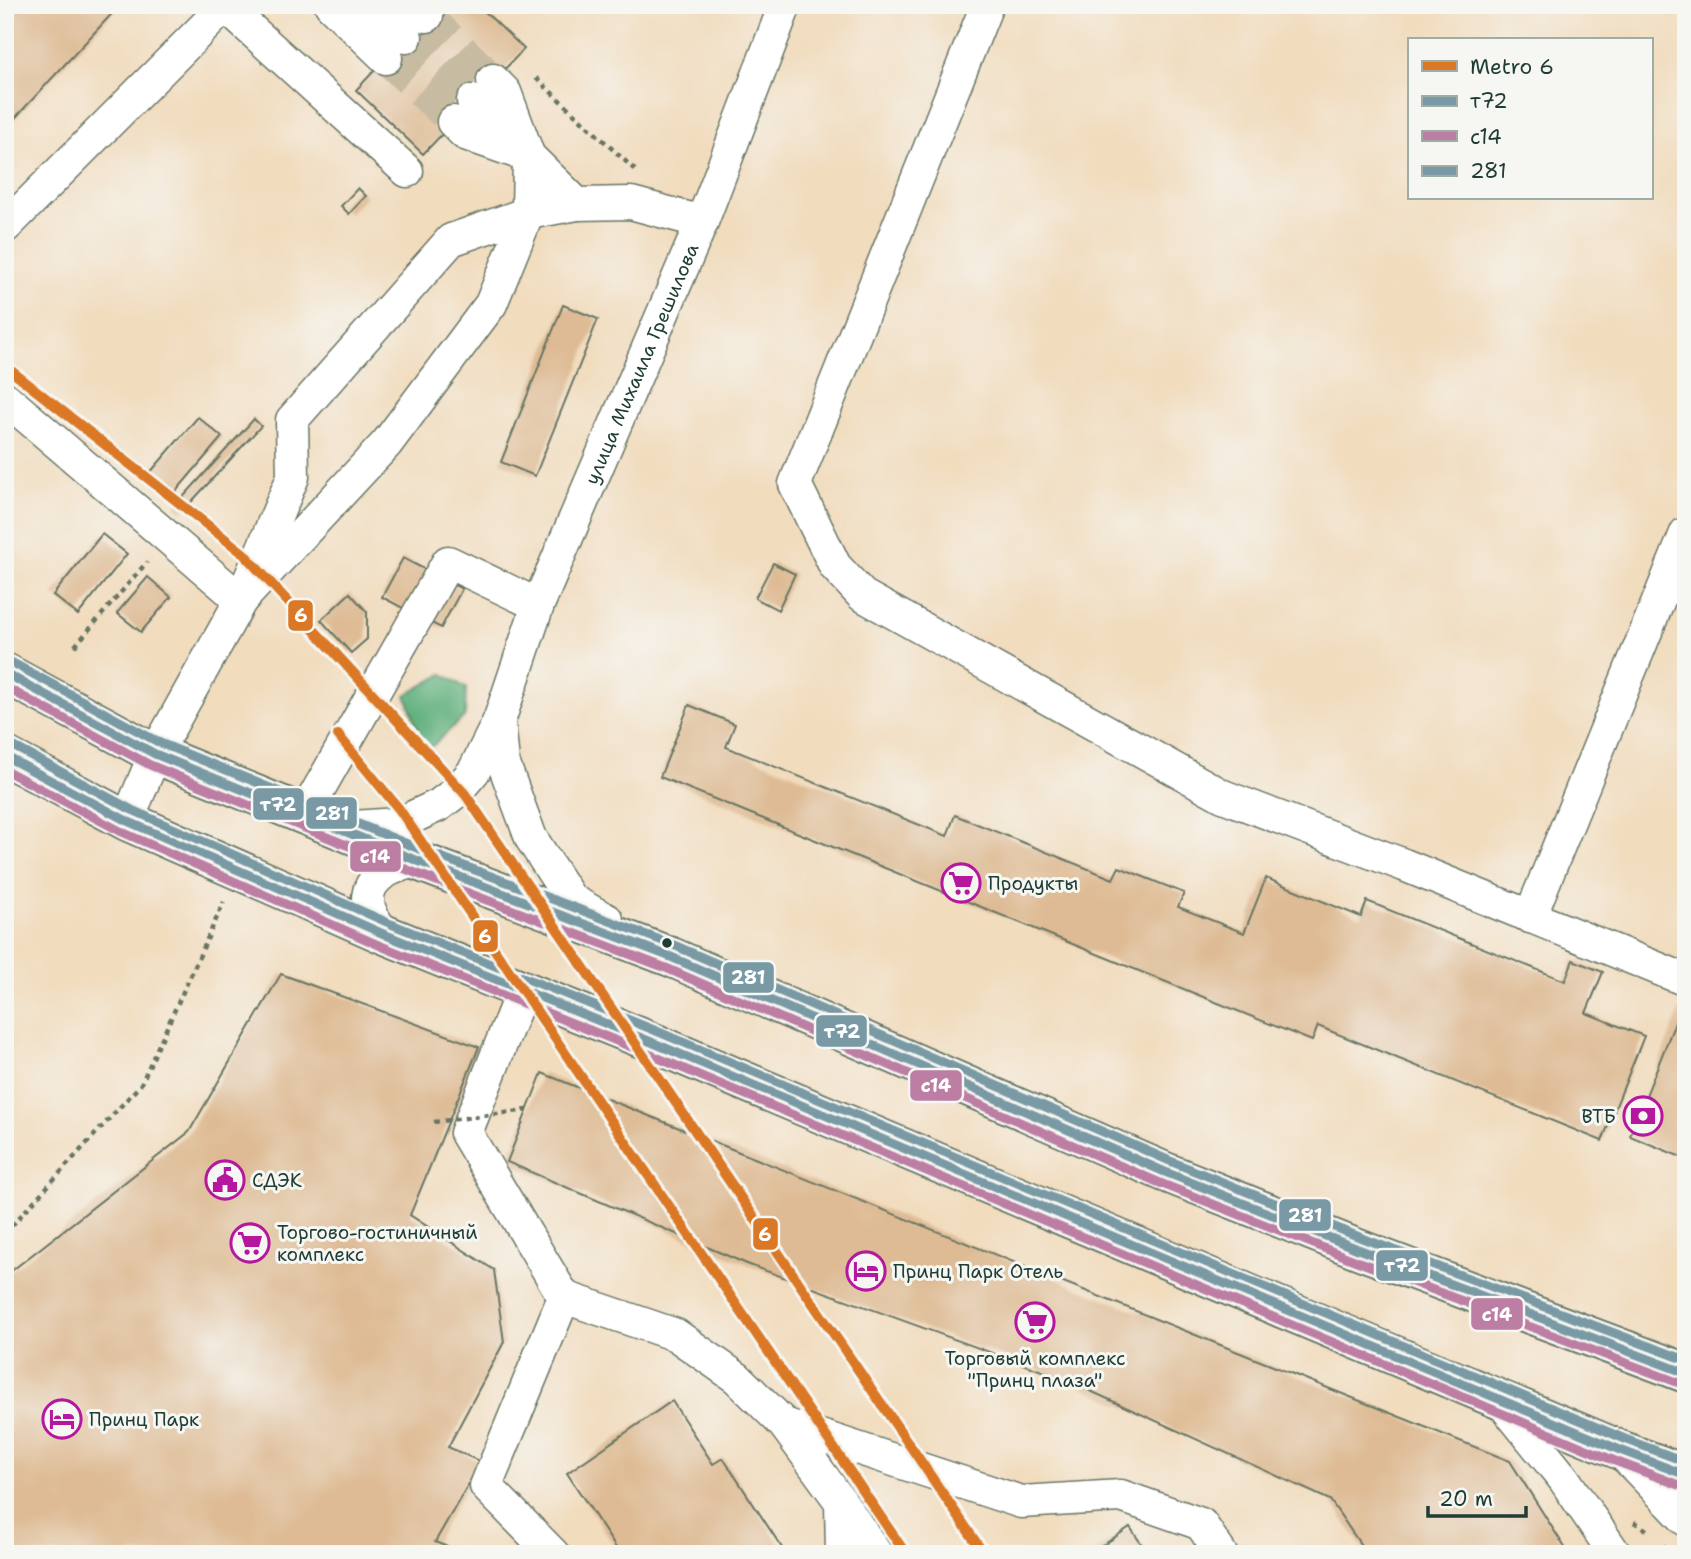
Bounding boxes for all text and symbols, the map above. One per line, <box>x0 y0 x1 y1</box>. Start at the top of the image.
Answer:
legend <box>1408 38 1652 200</box>
text: Metro 6 <box>1470 53 1554 81</box>
text: т72 <box>1470 87 1508 115</box>
text: с14 <box>1470 123 1502 151</box>
text: 281 <box>1470 157 1507 185</box>
street label: улица Михаила Грешилова <box>579 240 704 488</box>
line badge: 6 <box>287 599 314 632</box>
text: 6 <box>294 603 308 628</box>
line badge: т72 <box>252 787 305 821</box>
text: т72 <box>260 792 296 817</box>
line badge: 281 <box>305 796 358 830</box>
text: 281 <box>315 801 349 826</box>
line badge: с14 <box>349 840 402 873</box>
text: с14 <box>360 844 391 869</box>
supermarket icon: Продукты <box>940 862 982 904</box>
place label: Продукты <box>988 871 1078 896</box>
line badge: 6 <box>472 919 499 953</box>
text: 6 <box>478 924 492 949</box>
unlabelled marker <box>660 936 674 950</box>
line badge: 281 <box>722 961 775 994</box>
text: 281 <box>731 965 765 990</box>
line badge: т72 <box>815 1014 868 1048</box>
text: т72 <box>824 1019 860 1044</box>
line badge: с14 <box>909 1069 963 1102</box>
text: с14 <box>921 1073 952 1098</box>
bank icon: ВТБ <box>1622 1095 1664 1137</box>
place label: ВТБ <box>1581 1104 1616 1129</box>
public building icon: СДЭК <box>204 1159 246 1201</box>
place label: СДЭК <box>252 1168 302 1193</box>
line badge: 281 <box>1278 1198 1332 1232</box>
text: 281 <box>1288 1203 1322 1228</box>
line badge: 6 <box>752 1217 779 1251</box>
place label: Торгово-гостиничный комплекс <box>277 1220 478 1267</box>
supermarket icon: Торгово-гостиничный комплекс <box>229 1222 271 1264</box>
text: 6 <box>758 1222 772 1247</box>
line badge: т72 <box>1375 1249 1429 1282</box>
hotel icon: Принц Парк Отель <box>845 1250 887 1292</box>
text: т72 <box>1384 1253 1420 1278</box>
place label: Принц Парк Отель <box>893 1259 1063 1284</box>
line badge: с14 <box>1470 1297 1524 1331</box>
supermarket icon: Торговый комплекс "Принц плаза" <box>1014 1301 1056 1343</box>
text: с14 <box>1482 1302 1513 1327</box>
place label: Торговый комплекс "Принц плаза" <box>944 1346 1126 1393</box>
hotel icon: Принц Парк <box>41 1398 83 1440</box>
place label: Принц Парк <box>89 1407 199 1432</box>
scale bar <box>1428 1475 1526 1519</box>
text: 20 m <box>1439 1485 1493 1513</box>

